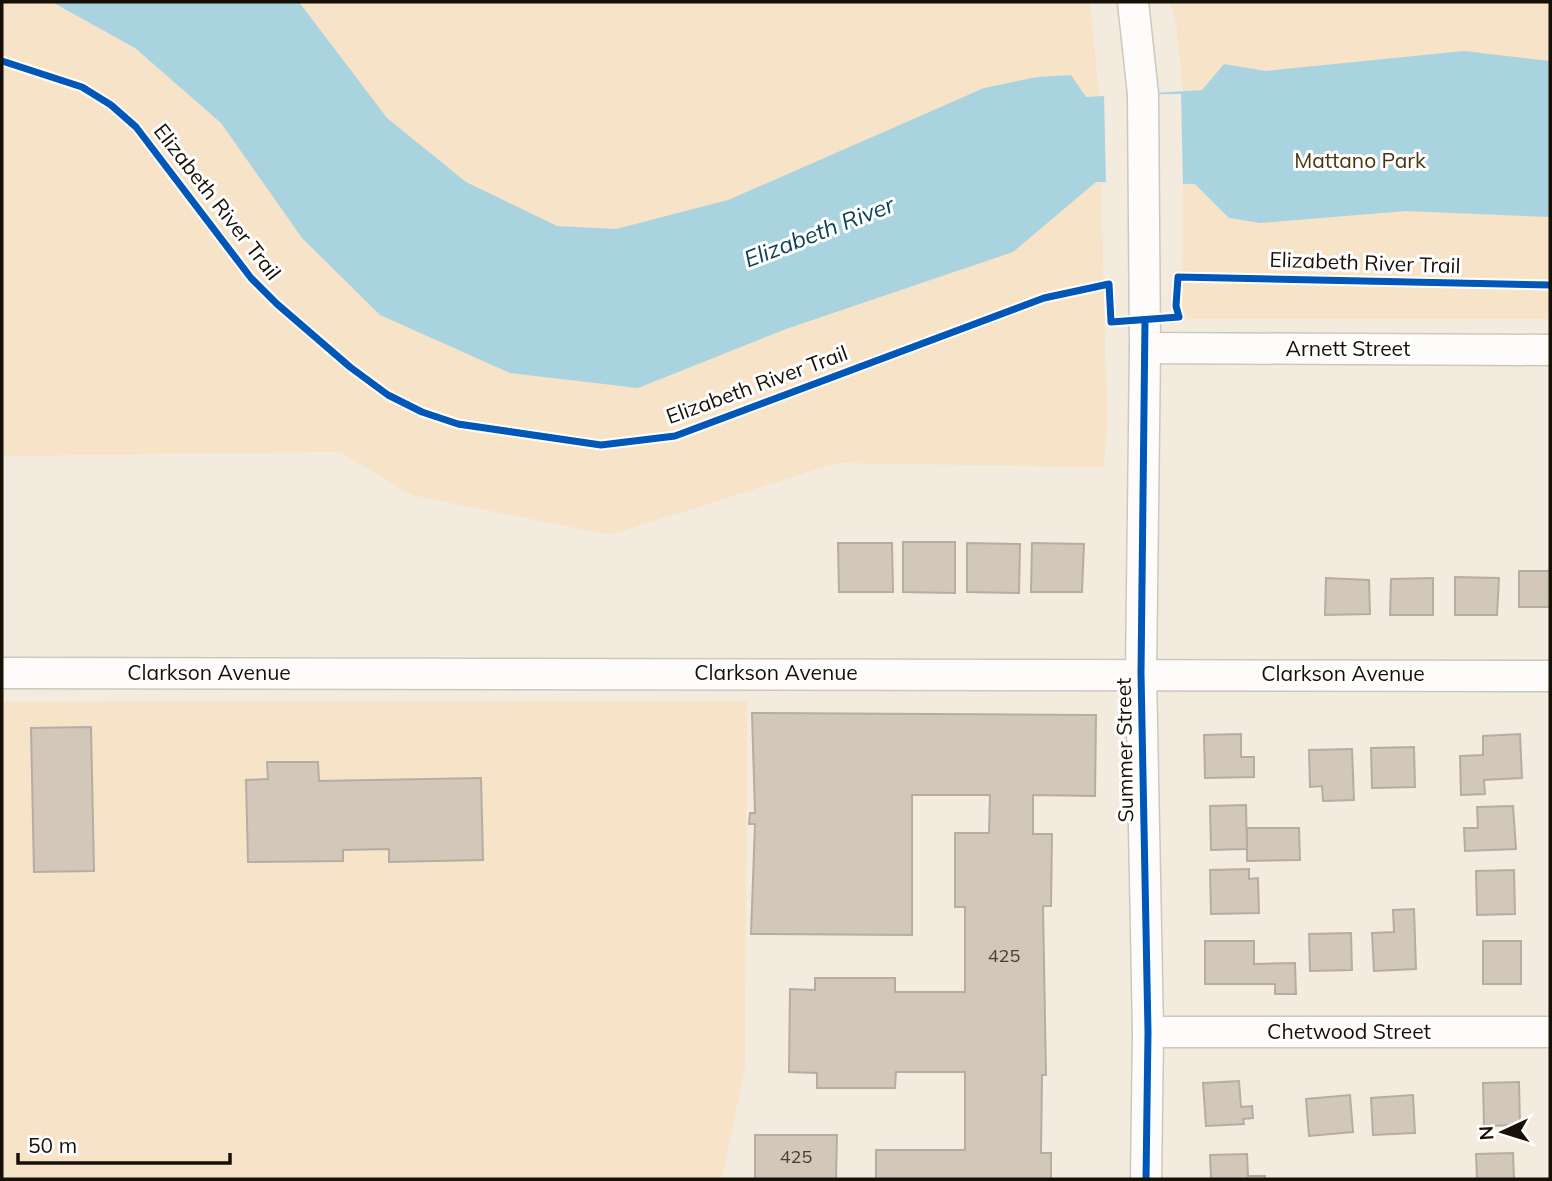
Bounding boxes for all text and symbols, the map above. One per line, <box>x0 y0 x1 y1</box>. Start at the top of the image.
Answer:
street label: Elizabeth River Trail <box>149 118 287 285</box>
park label: Mattano Park <box>1294 147 1426 173</box>
water label: Elizabeth River <box>740 189 899 273</box>
street label: Elizabeth River Trail <box>1269 246 1461 278</box>
street label: Arnett Street <box>1286 335 1410 361</box>
street label: Elizabeth River Trail <box>662 339 851 429</box>
street label: Clarkson Avenue <box>127 659 291 685</box>
street label: Clarkson Avenue <box>694 659 858 685</box>
street label: Clarkson Avenue <box>1261 660 1425 686</box>
street label: Summer Street <box>1110 677 1138 823</box>
house number: 425 <box>988 944 1020 967</box>
street label: Chetwood Street <box>1267 1018 1431 1044</box>
north arrow <box>1468 1097 1538 1167</box>
scale bar <box>18 1122 229 1166</box>
text: N <box>1474 1125 1499 1141</box>
text: 50 m <box>28 1132 77 1158</box>
house number: 425 <box>780 1145 812 1168</box>

